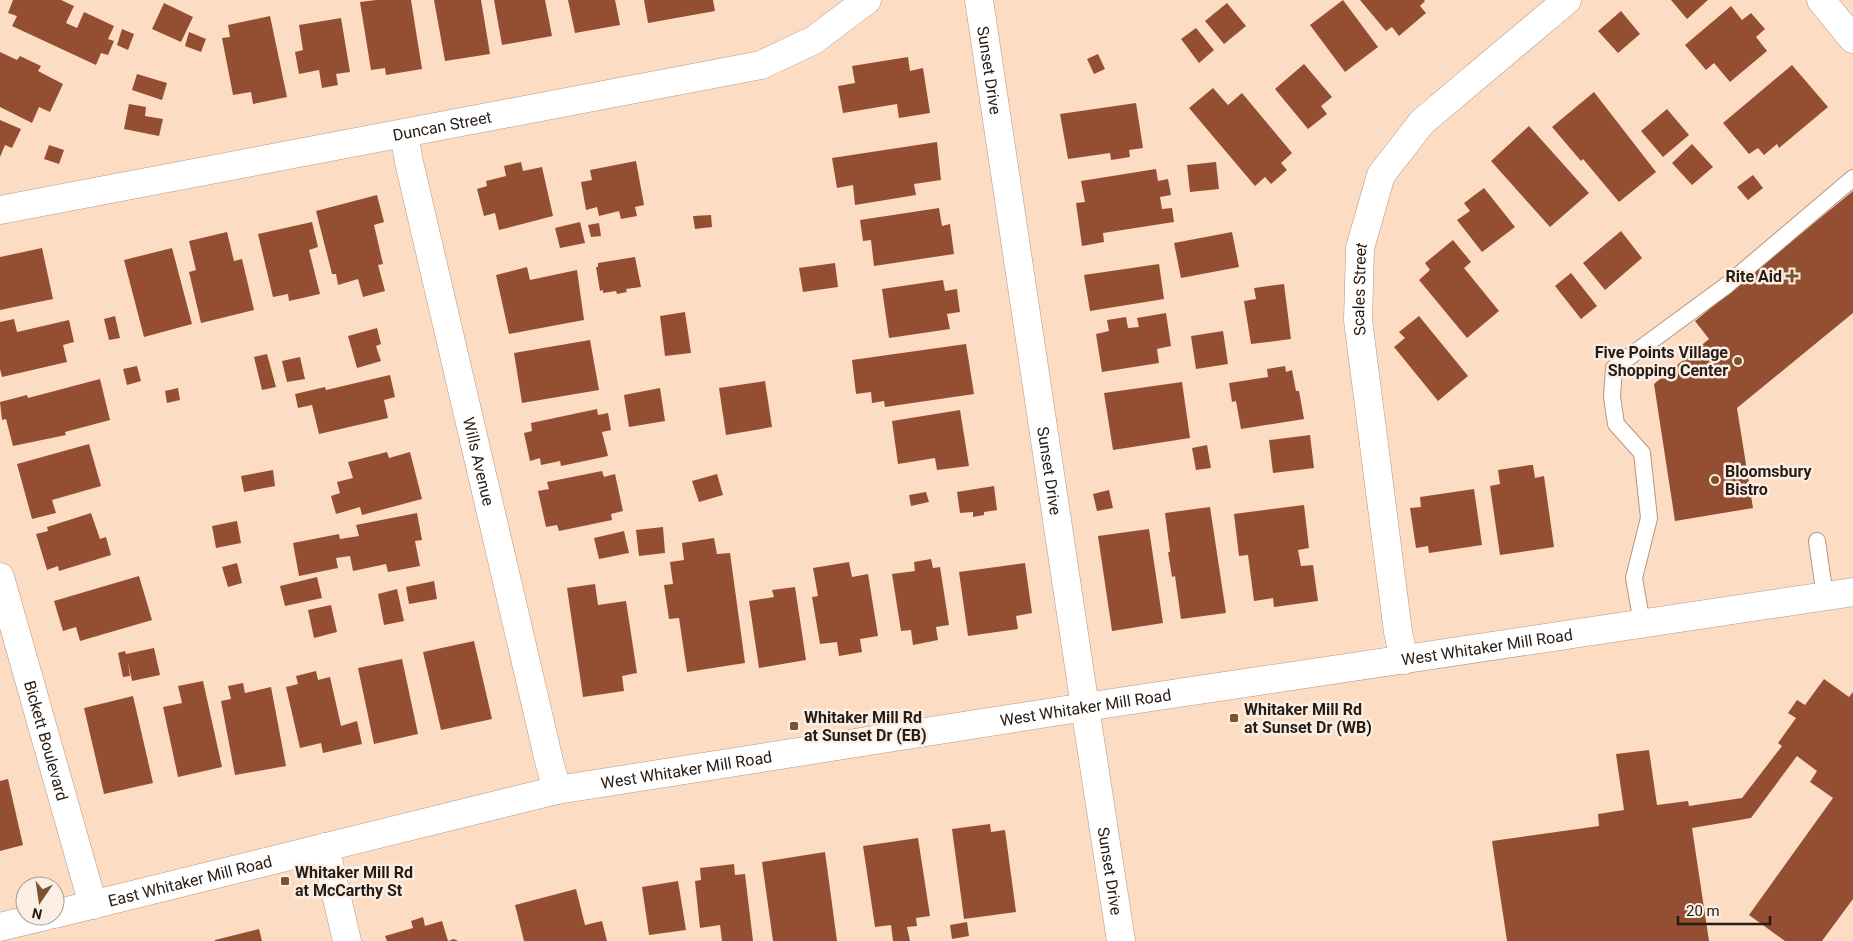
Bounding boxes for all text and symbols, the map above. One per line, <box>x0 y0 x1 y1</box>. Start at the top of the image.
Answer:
street label: Sunset Drive <box>974 25 1006 116</box>
street label: Duncan Street <box>391 107 493 144</box>
street label: Scales Street <box>1348 240 1371 337</box>
place label: Rite Aid <box>1725 267 1782 286</box>
marker: Rite Aid <box>1786 270 1798 282</box>
place label: Five Points Village Shopping Center <box>1595 343 1728 380</box>
marker: Five Points Village Shopping Center <box>1732 355 1744 367</box>
street label: Wills Avenue <box>459 415 499 508</box>
street label: Sunset Drive <box>1034 425 1066 516</box>
place label: Bloomsbury Bistro <box>1725 462 1813 499</box>
marker: Bloomsbury Bistro <box>1709 474 1721 486</box>
street label: West Whitaker Mill Road <box>1400 625 1574 669</box>
street label: Bickett Boulevard <box>20 678 72 803</box>
street label: West Whitaker Mill Road <box>999 685 1172 730</box>
place label: Whitaker Mill Rd at Sunset Dr (WB) <box>1244 700 1372 737</box>
place label: Whitaker Mill Rd at Sunset Dr (EB) <box>804 708 927 745</box>
marker: Whitaker Mill Rd at Sunset Dr (WB) <box>1228 712 1240 724</box>
marker: Whitaker Mill Rd at Sunset Dr (EB) <box>788 720 800 732</box>
street label: West Whitaker Mill Road <box>599 747 773 792</box>
street label: Sunset Drive <box>1094 826 1126 917</box>
street label: East Whitaker Mill Road <box>106 851 274 910</box>
place label: Whitaker Mill Rd at McCarthy St <box>295 863 413 900</box>
marker: Whitaker Mill Rd at McCarthy St <box>279 875 291 887</box>
north arrow <box>15 876 65 926</box>
scale bar <box>1678 894 1770 926</box>
text: 20 m <box>1686 902 1720 920</box>
text: N <box>30 905 44 923</box>

